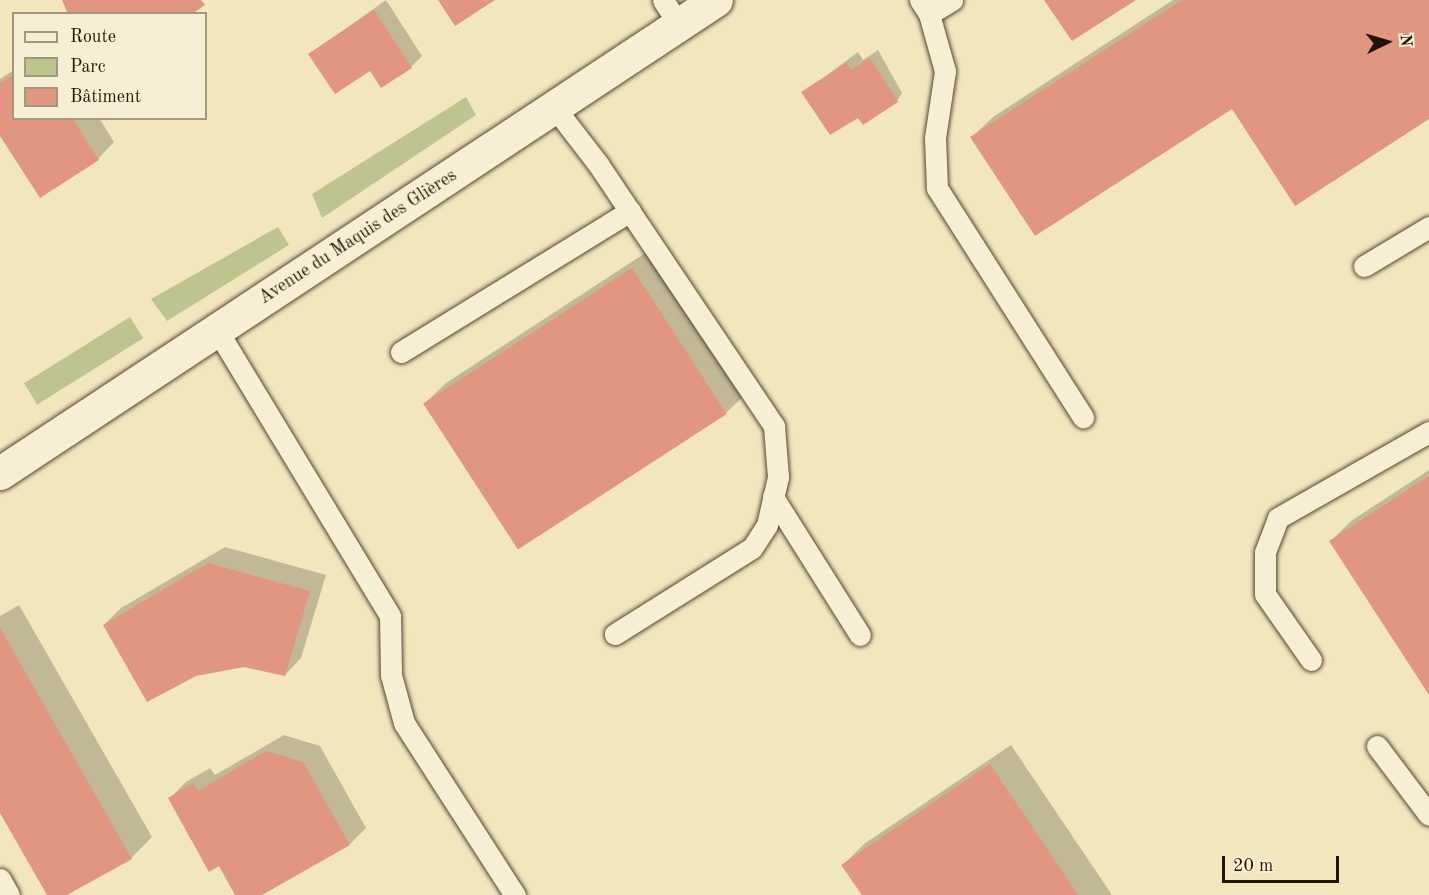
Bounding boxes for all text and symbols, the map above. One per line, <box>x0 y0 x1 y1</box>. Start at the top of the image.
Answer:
legend <box>12 12 207 120</box>
north arrow <box>1357 12 1417 72</box>
text: Route <box>70 28 116 46</box>
text: N <box>1396 34 1413 47</box>
text: Parc <box>70 58 106 76</box>
text: Bâtiment <box>70 88 141 106</box>
street label: Avenue du Maquis des Glières <box>255 165 461 309</box>
scale bar <box>1225 844 1342 882</box>
text: 20 m <box>1233 857 1273 875</box>

